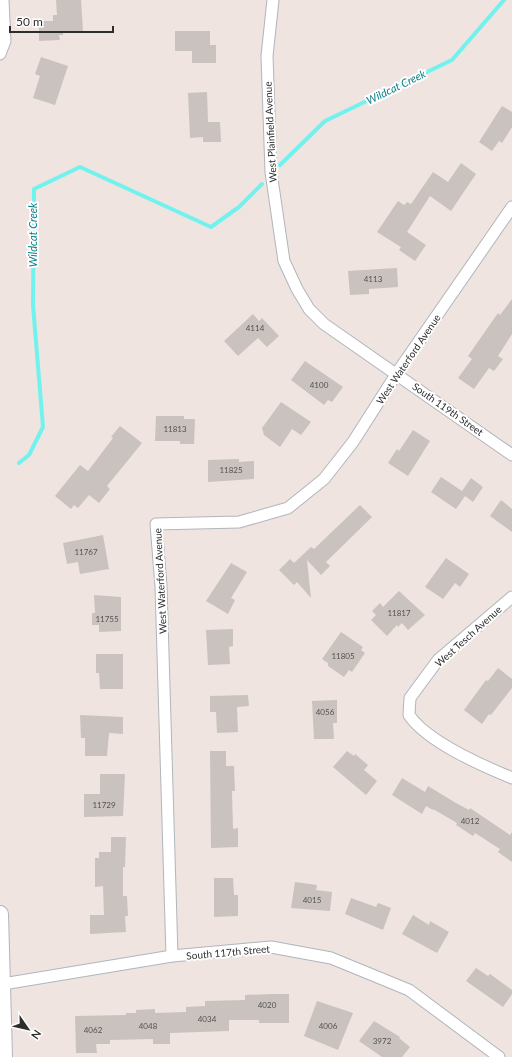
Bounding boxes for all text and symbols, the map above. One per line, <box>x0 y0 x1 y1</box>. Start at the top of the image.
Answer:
scale bar <box>10 8 113 34</box>
text: 50 m <box>16 14 43 29</box>
water label: Wildcat Creek <box>364 66 428 107</box>
street label: West Plainfield Avenue <box>261 81 279 183</box>
water label: Wildcat Creek <box>26 202 39 267</box>
house number: 4113 <box>364 274 383 284</box>
street label: West Waterford Avenue <box>373 312 443 406</box>
house number: 4114 <box>246 323 265 333</box>
house number: 4100 <box>310 380 329 390</box>
street label: South 119th Street <box>410 380 486 438</box>
house number: 11813 <box>163 424 187 434</box>
house number: 11825 <box>219 465 243 475</box>
street label: West Waterford Avenue <box>151 528 169 634</box>
house number: 11767 <box>74 547 98 557</box>
street label: West Tesch Avenue <box>432 603 504 669</box>
house number: 11817 <box>387 608 411 618</box>
house number: 11755 <box>95 614 119 624</box>
house number: 11805 <box>331 651 355 661</box>
house number: 4056 <box>316 707 335 717</box>
house number: 11729 <box>92 800 116 810</box>
house number: 4012 <box>461 816 480 826</box>
house number: 4015 <box>303 895 322 905</box>
street label: South 117th Street <box>186 942 271 962</box>
house number: 4020 <box>258 1000 277 1010</box>
north arrow <box>8 1009 48 1049</box>
house number: 4034 <box>198 1014 217 1024</box>
house number: 4048 <box>139 1021 158 1031</box>
house number: 4006 <box>319 1021 338 1031</box>
house number: 4062 <box>84 1025 103 1035</box>
text: N <box>29 1028 44 1042</box>
house number: 3972 <box>373 1036 392 1046</box>

